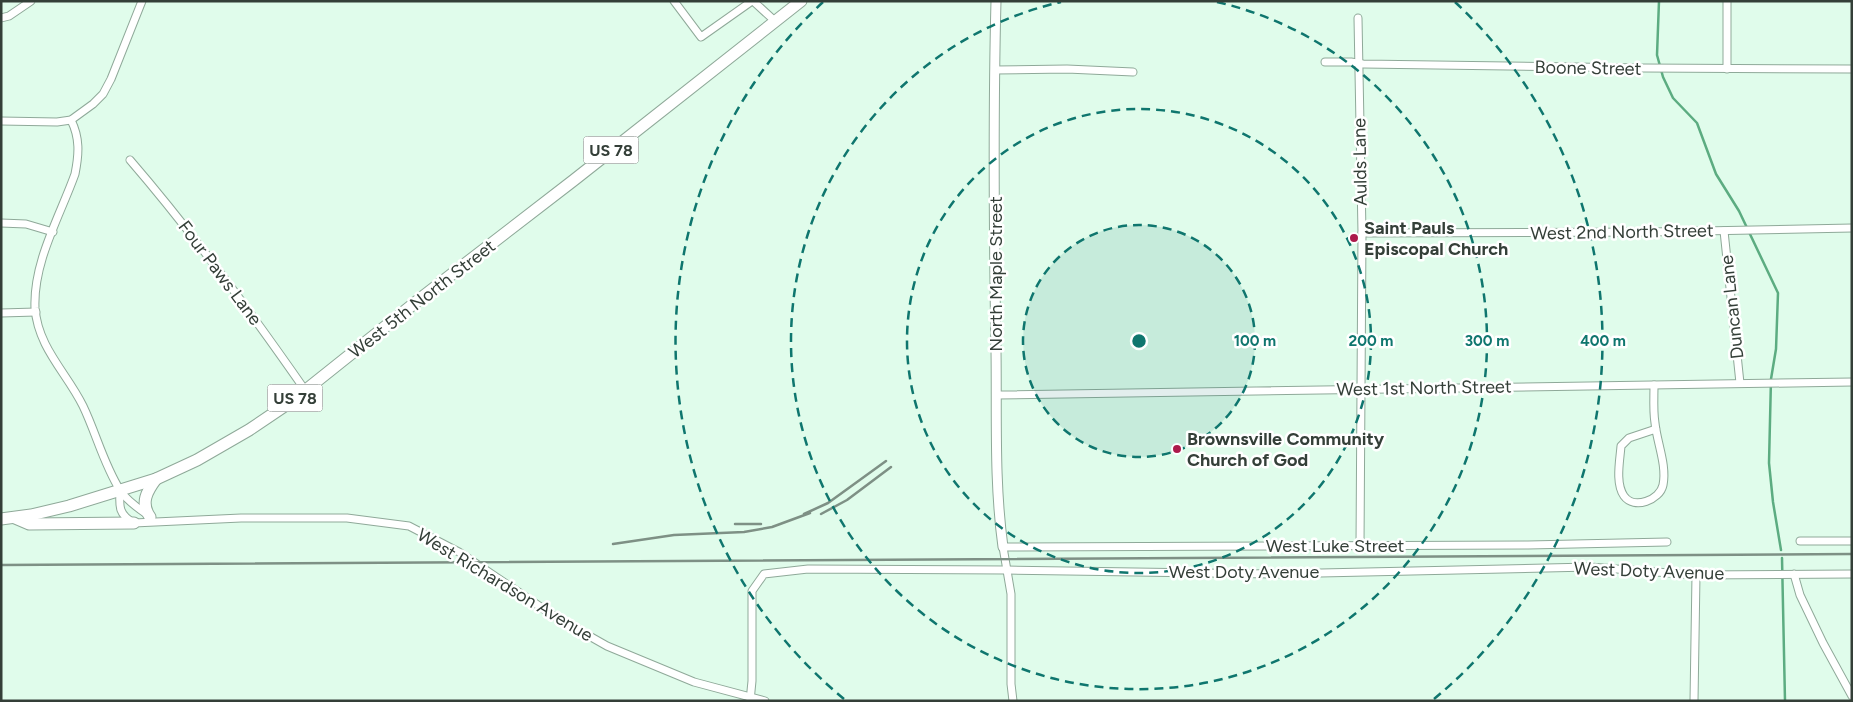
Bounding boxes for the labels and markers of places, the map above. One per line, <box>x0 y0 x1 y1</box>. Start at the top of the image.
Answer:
place label: Saint Pauls Episcopal Church <box>1364 217 1508 260</box>
marker: Saint Pauls Episcopal Church <box>1348 232 1360 244</box>
centre of rings <box>1130 332 1148 350</box>
place label: Brownsville Community Church of God <box>1187 428 1385 471</box>
marker: Brownsville Community Church of God <box>1171 443 1183 455</box>

